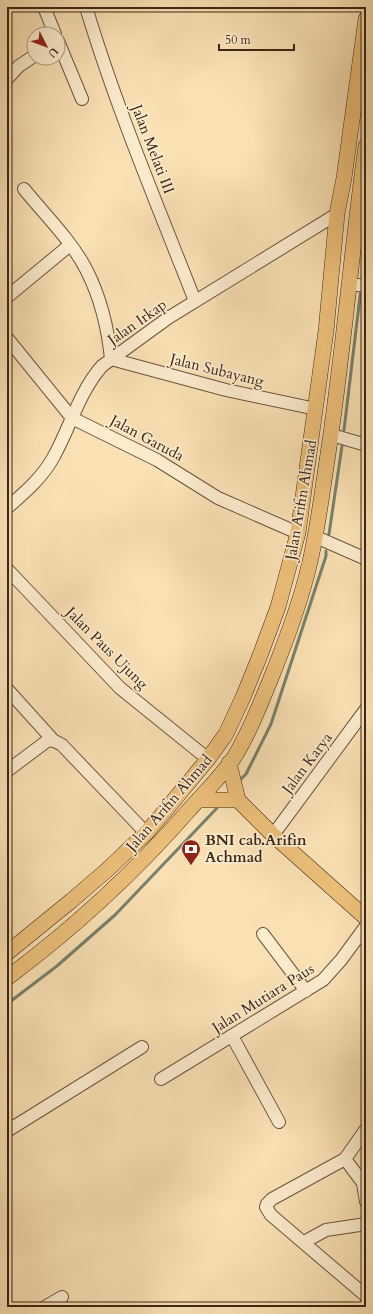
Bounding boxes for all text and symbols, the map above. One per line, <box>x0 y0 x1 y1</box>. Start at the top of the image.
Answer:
north arrow <box>26 26 66 66</box>
scale bar <box>219 26 294 52</box>
text: 50 m <box>225 32 252 48</box>
text: U <box>44 44 62 61</box>
street label: Jalan Melati III <box>126 100 179 196</box>
street label: Jalan Irkap <box>102 294 170 351</box>
street label: Jalan Subayang <box>166 348 267 391</box>
street label: Jalan Garuda <box>105 409 188 466</box>
street label: Jalan Arifin Ahmad <box>280 438 321 564</box>
street label: Jalan Paus Ujung <box>60 601 153 694</box>
street label: Jalan Karya <box>276 728 337 799</box>
street label: Jalan Arifin Ahmad <box>120 750 217 857</box>
place label: BNI cab.Arifin Achmad <box>205 830 307 867</box>
bank icon: BNI cab.Arifin Achmad <box>180 838 202 866</box>
street label: Jalan Mutiara Paus <box>206 959 318 1038</box>

